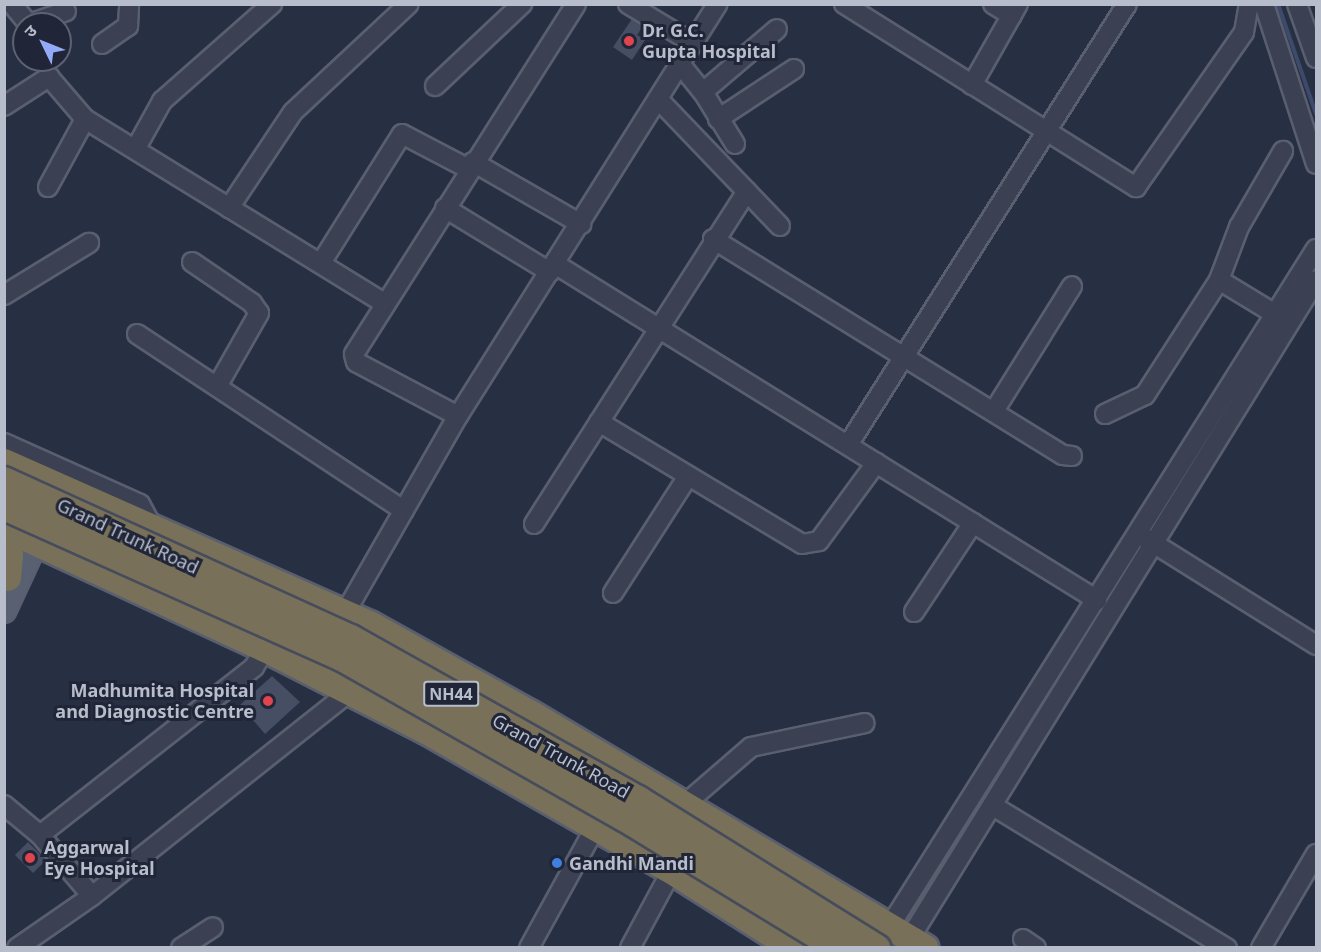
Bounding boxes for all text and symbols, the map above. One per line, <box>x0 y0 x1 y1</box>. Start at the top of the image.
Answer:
north arrow <box>12 12 72 72</box>
text: उ <box>19 20 42 42</box>
place label: Dr. G.C. Gupta Hospital <box>642 20 776 63</box>
marker: Dr. G.C. Gupta Hospital <box>620 32 638 50</box>
street label: Grand Trunk Road <box>54 494 202 578</box>
place label: Madhumita Hospital and Diagnostic Centre <box>55 680 254 722</box>
road number: NH44 <box>422 681 480 707</box>
marker: Madhumita Hospital and Diagnostic Centre <box>259 692 277 710</box>
street label: Grand Trunk Road <box>489 709 633 803</box>
place label: Aggarwal Eye Hospital <box>44 837 155 880</box>
marker: Aggarwal Eye Hospital <box>21 849 39 867</box>
place label: Gandhi Mandi <box>569 852 694 874</box>
marker: Gandhi Mandi <box>550 856 564 870</box>

